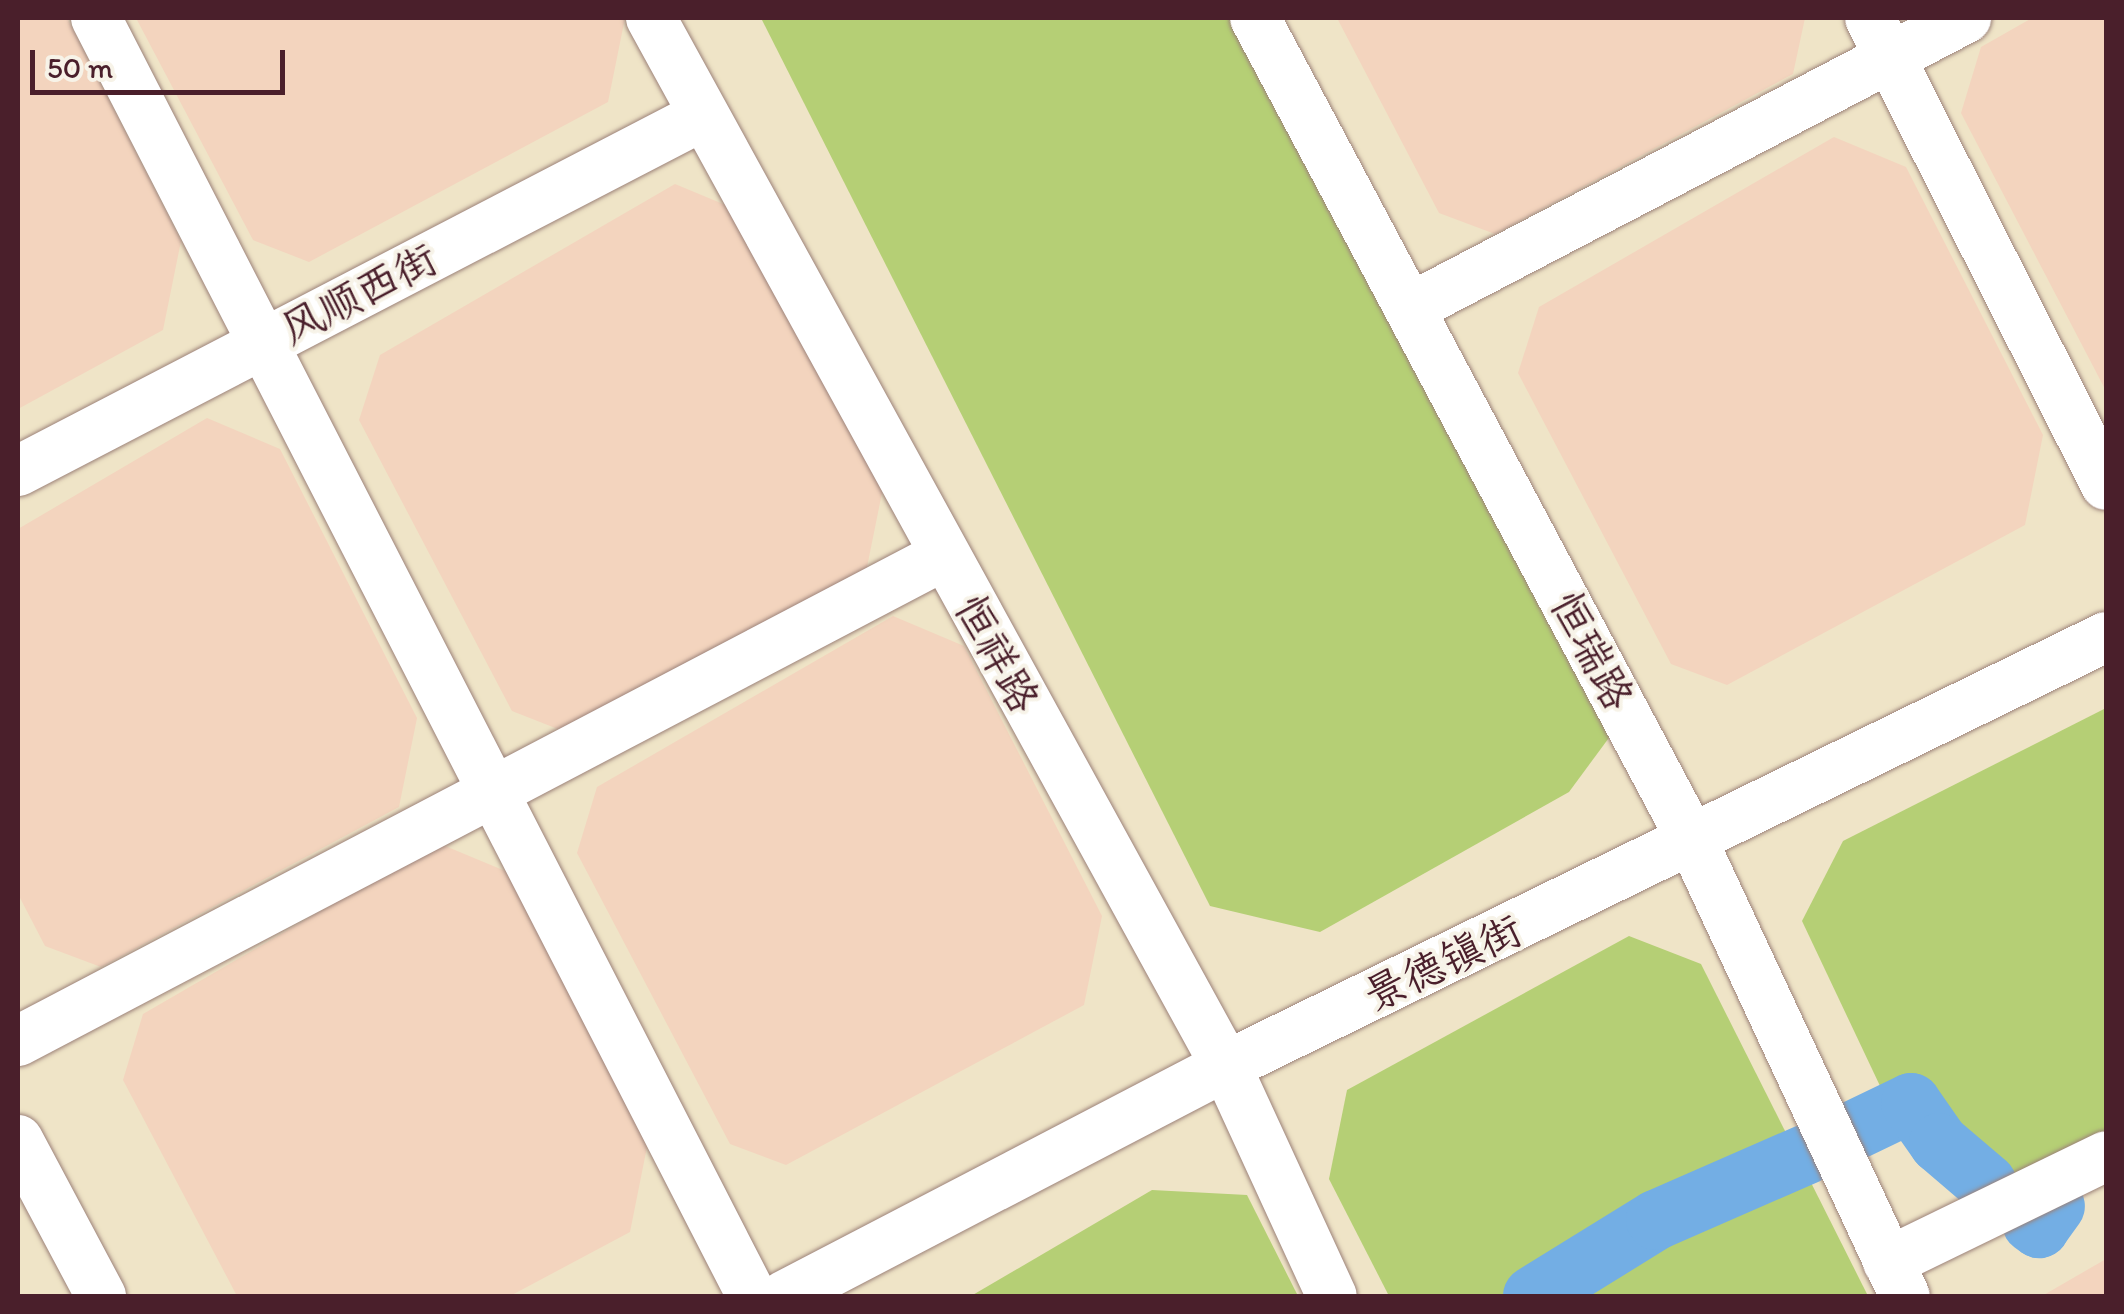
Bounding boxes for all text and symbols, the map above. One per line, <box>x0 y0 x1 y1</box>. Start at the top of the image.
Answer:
scale bar <box>35 30 290 92</box>
text: 50 m <box>47 49 113 86</box>
street label: 风顺西街 <box>273 233 445 355</box>
street label: 恒瑞路 <box>1540 584 1644 718</box>
street label: 恒祥路 <box>944 587 1050 721</box>
street label: 景德镇街 <box>1356 905 1530 1021</box>

